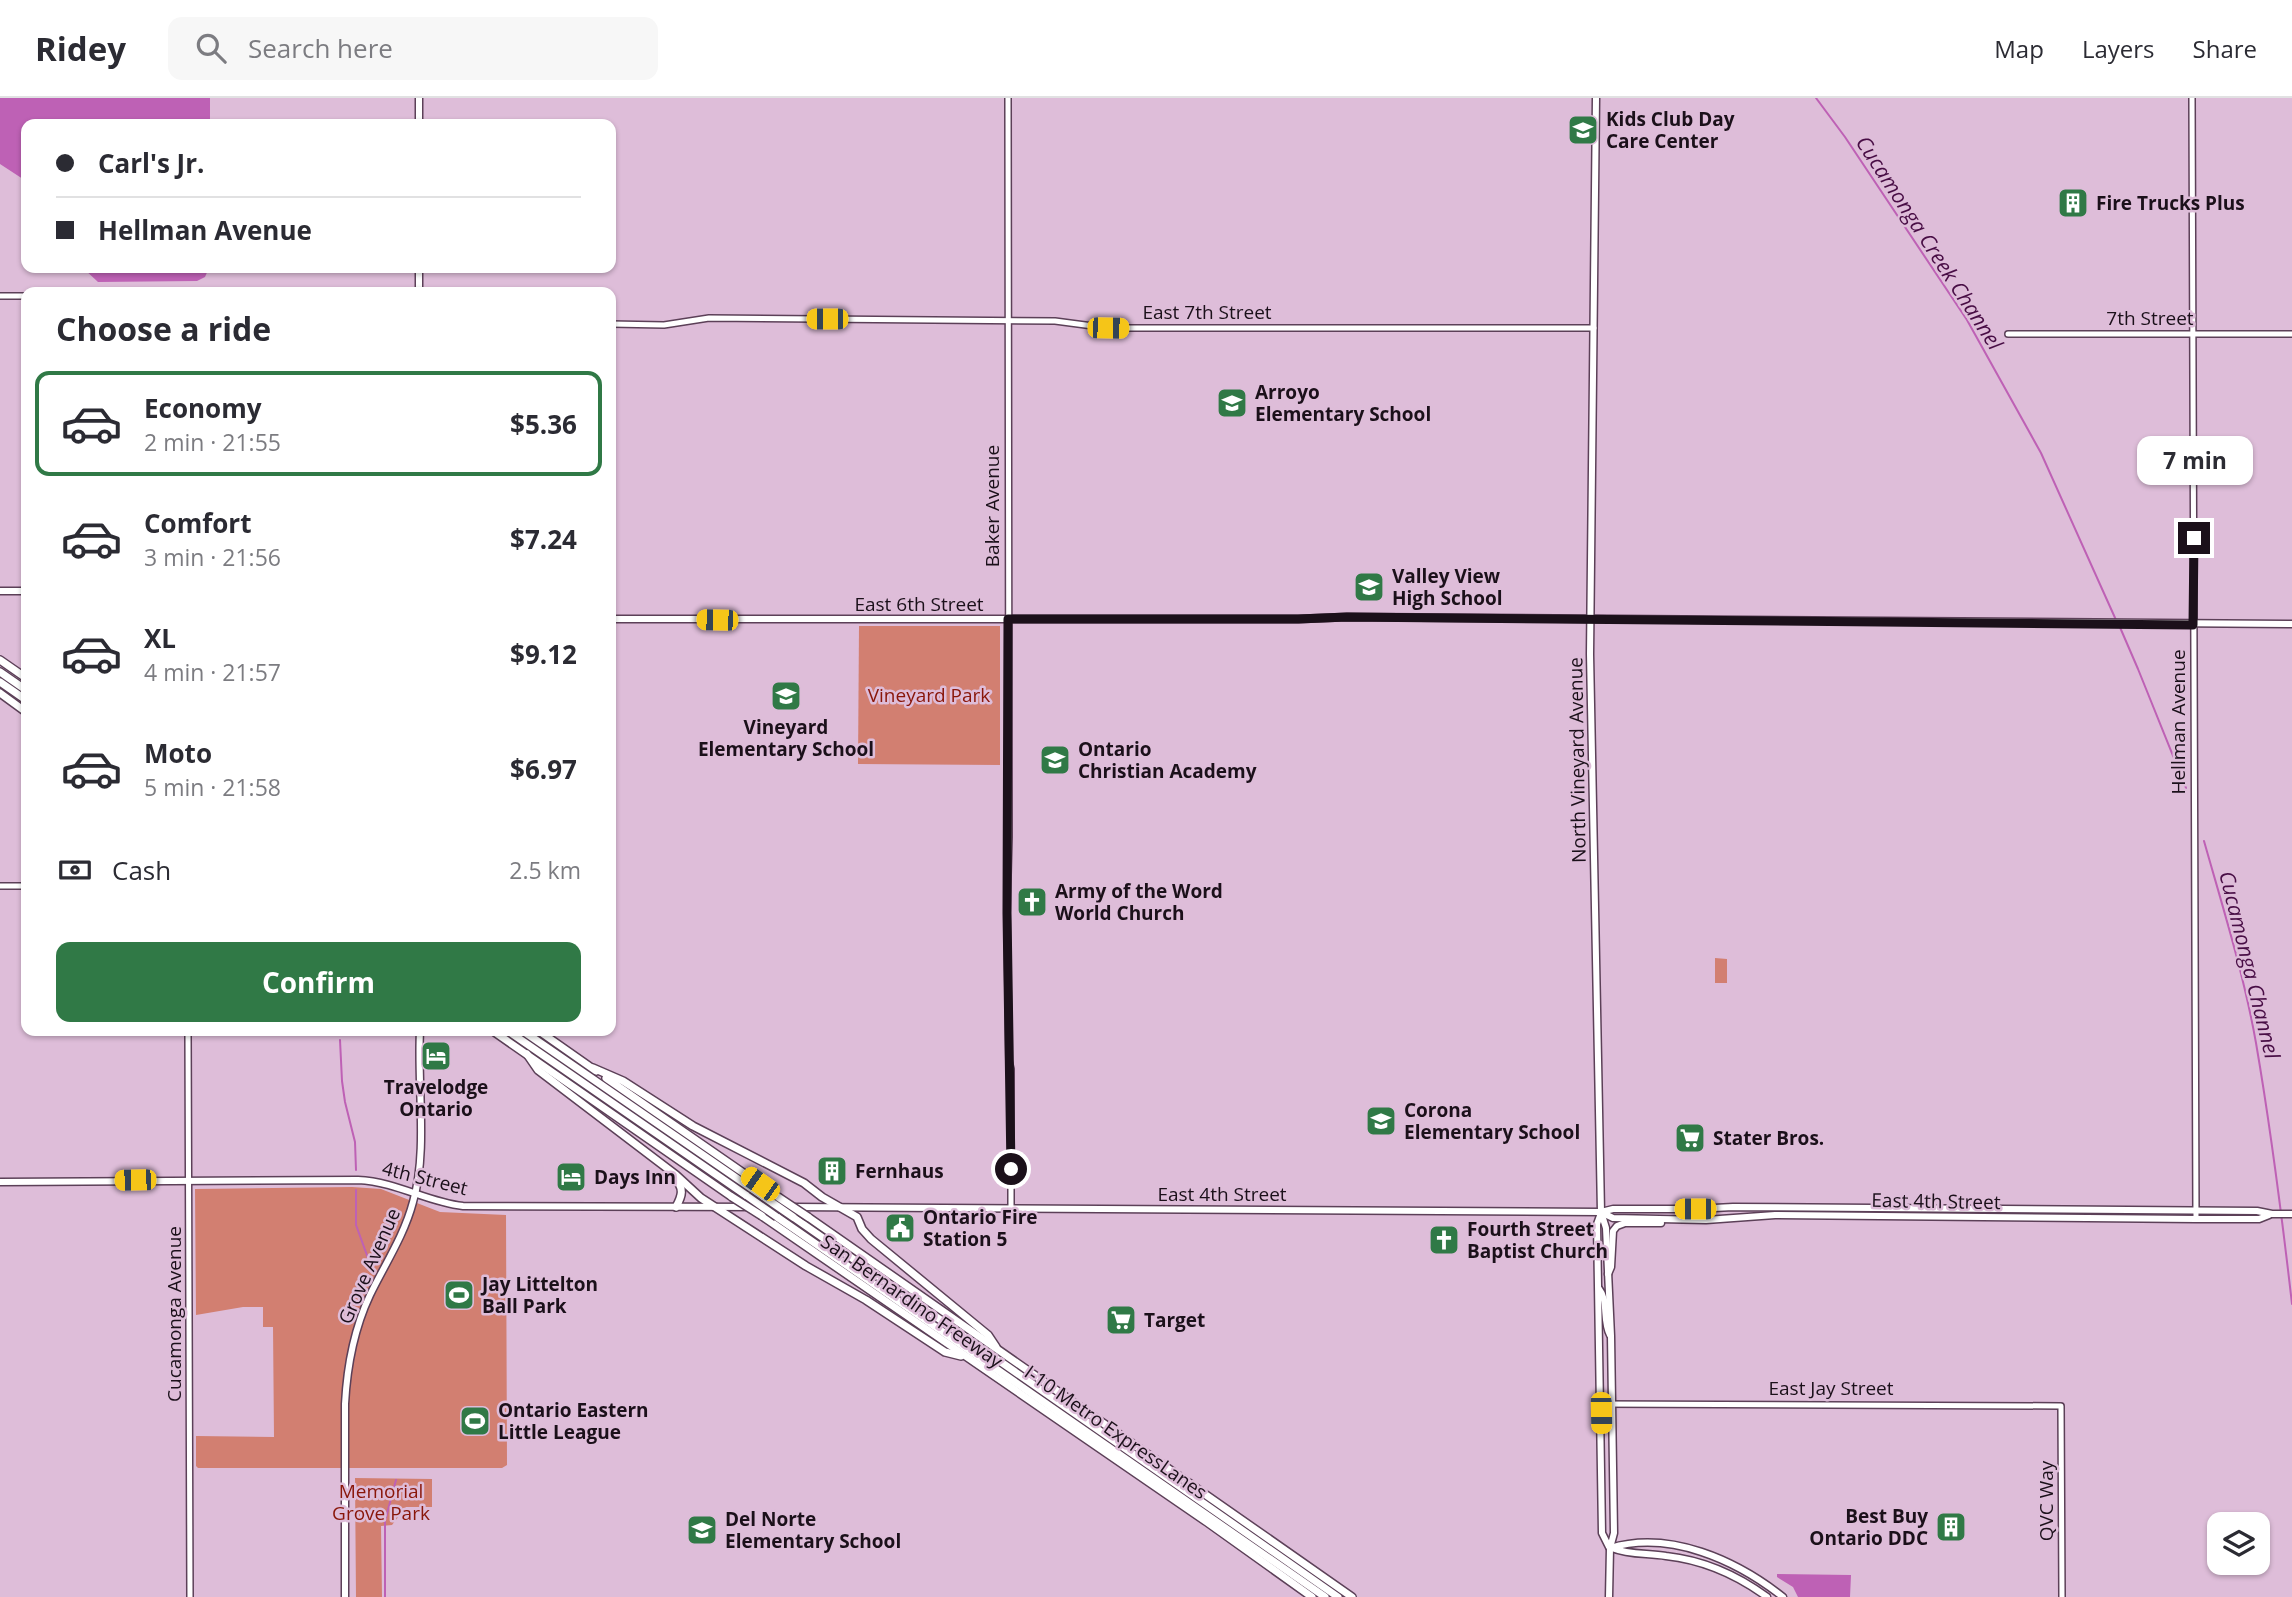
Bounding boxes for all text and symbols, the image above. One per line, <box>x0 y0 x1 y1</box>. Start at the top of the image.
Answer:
search box <box>168 17 658 80</box>
text: Ridey <box>35 26 126 71</box>
icon: search <box>192 29 230 67</box>
text: Search here <box>248 30 393 66</box>
text: Map <box>1994 32 2044 65</box>
text: Layers <box>2082 32 2155 65</box>
text: Share <box>2193 32 2257 65</box>
place label: Kids Club Day Care Center <box>1606 106 1735 154</box>
school or university icon: Kids Club Day Care Center <box>1566 113 1600 147</box>
water label: Cucamonga Creek Channel <box>1850 130 2010 355</box>
text: Carl's Jr. <box>98 145 204 181</box>
building icon: Fire Trucks Plus <box>2056 186 2090 220</box>
place label: Fire Trucks Plus <box>2096 190 2245 216</box>
text: Hellman Avenue <box>98 212 312 248</box>
street label: East 7th Street <box>1142 299 1272 325</box>
street label: 7th Street <box>2106 305 2194 331</box>
text: Choose a ride <box>56 307 271 350</box>
car <box>807 309 849 330</box>
car <box>1087 317 1130 339</box>
place label: Arroyo Elementary School <box>1255 379 1431 427</box>
school or university icon: Arroyo Elementary School <box>1215 386 1249 420</box>
text: Economy <box>144 390 262 426</box>
icon: car <box>60 392 123 455</box>
text: $5.36 <box>510 406 577 442</box>
text: 2 min · 21:55 <box>144 426 281 458</box>
callout: 7 min <box>2136 436 2252 486</box>
text: 7 min <box>2163 444 2227 476</box>
street label: Baker Avenue <box>979 445 1005 567</box>
text: Comfort <box>144 505 251 541</box>
icon: car <box>60 507 123 570</box>
text: $7.24 <box>510 521 577 557</box>
route end <box>2178 522 2210 554</box>
text: 3 min · 21:56 <box>144 541 281 573</box>
place label: Valley View High School <box>1392 563 1503 611</box>
school or university icon: Valley View High School <box>1352 570 1386 604</box>
street label: East 6th Street <box>854 591 984 617</box>
car <box>696 609 739 631</box>
text: XL <box>144 620 176 656</box>
icon: car <box>60 622 123 685</box>
text: $9.12 <box>510 636 577 672</box>
street label: Hellman Avenue <box>2165 649 2191 795</box>
text: 4 min · 21:57 <box>144 656 281 688</box>
street label: North Vineyard Avenue <box>1562 657 1592 863</box>
school or university icon: Vineyard Elementary School <box>769 679 803 713</box>
park label: Vineyard Park <box>868 682 990 708</box>
place label: Vineyard Elementary School <box>698 714 874 762</box>
text: Moto <box>144 735 212 771</box>
place label: Ontario Christian Academy <box>1078 736 1257 784</box>
icon: car <box>60 737 123 800</box>
school or university icon: Ontario Christian Academy <box>1038 743 1072 777</box>
text: $6.97 <box>510 751 577 787</box>
text: 5 min · 21:58 <box>144 771 281 803</box>
icon: cash <box>56 851 94 889</box>
text: Cash <box>112 852 171 888</box>
text: 2.5 km <box>509 854 581 886</box>
water label: Cucamonga Channel <box>2213 868 2287 1062</box>
place label: Army of the Word World Church <box>1055 878 1223 926</box>
church icon: Army of the Word World Church <box>1015 885 1049 919</box>
button: Confirm <box>56 942 581 1022</box>
hotel icon: Travelodge Ontario <box>419 1039 453 1073</box>
place label: Travelodge Ontario <box>384 1074 488 1122</box>
place label: Corona Elementary School <box>1404 1097 1580 1145</box>
school or university icon: Corona Elementary School <box>1364 1104 1398 1138</box>
supermarket icon: Stater Bros. <box>1673 1121 1707 1155</box>
place label: Stater Bros. <box>1713 1125 1824 1151</box>
route start <box>995 1153 1027 1185</box>
building icon: Fernhaus <box>815 1154 849 1188</box>
street label: 4th Street <box>380 1155 471 1201</box>
place label: Fernhaus <box>855 1158 944 1184</box>
hotel icon: Days Inn <box>554 1160 588 1194</box>
car <box>737 1163 784 1205</box>
place label: Days Inn <box>594 1164 676 1190</box>
car <box>114 1169 157 1191</box>
street label: East 4th Street <box>1157 1181 1287 1207</box>
street label: East 4th Street <box>1871 1187 2001 1215</box>
car <box>1675 1199 1717 1220</box>
street label: Grove Avenue <box>332 1204 406 1328</box>
place label: Ontario Fire Station 5 <box>923 1204 1038 1252</box>
public building icon: Ontario Fire Station 5 <box>883 1211 917 1245</box>
place label: Fourth Street Baptist Church <box>1467 1216 1608 1264</box>
church icon: Fourth Street Baptist Church <box>1427 1223 1461 1257</box>
street label: Cucamonga Avenue <box>161 1226 187 1402</box>
street label: San Bernardino Freeway <box>816 1228 1008 1374</box>
place label: Jay Littelton Ball Park <box>480 1271 598 1319</box>
sports icon: Jay Littelton Ball Park <box>442 1278 476 1312</box>
supermarket icon: Target <box>1104 1303 1138 1337</box>
place label: Target <box>1144 1307 1205 1333</box>
street label: I-10 Metro ExpressLanes <box>1020 1359 1212 1505</box>
street label: East Jay Street <box>1768 1375 1894 1401</box>
car <box>1591 1392 1612 1434</box>
place label: Ontario Eastern Little League <box>498 1397 649 1445</box>
sports icon: Ontario Eastern Little League <box>458 1404 492 1438</box>
street label: QVC Way <box>2033 1460 2059 1541</box>
park label: Memorial Grove Park <box>332 1478 430 1526</box>
place label: Best Buy Ontario DDC <box>1809 1503 1928 1551</box>
place label: Del Norte Elementary School <box>725 1506 901 1554</box>
building icon: Best Buy Ontario DDC <box>1934 1510 1968 1544</box>
map controls <box>2207 1512 2270 1575</box>
button: layers <box>2207 1512 2270 1575</box>
school or university icon: Del Norte Elementary School <box>685 1513 719 1547</box>

